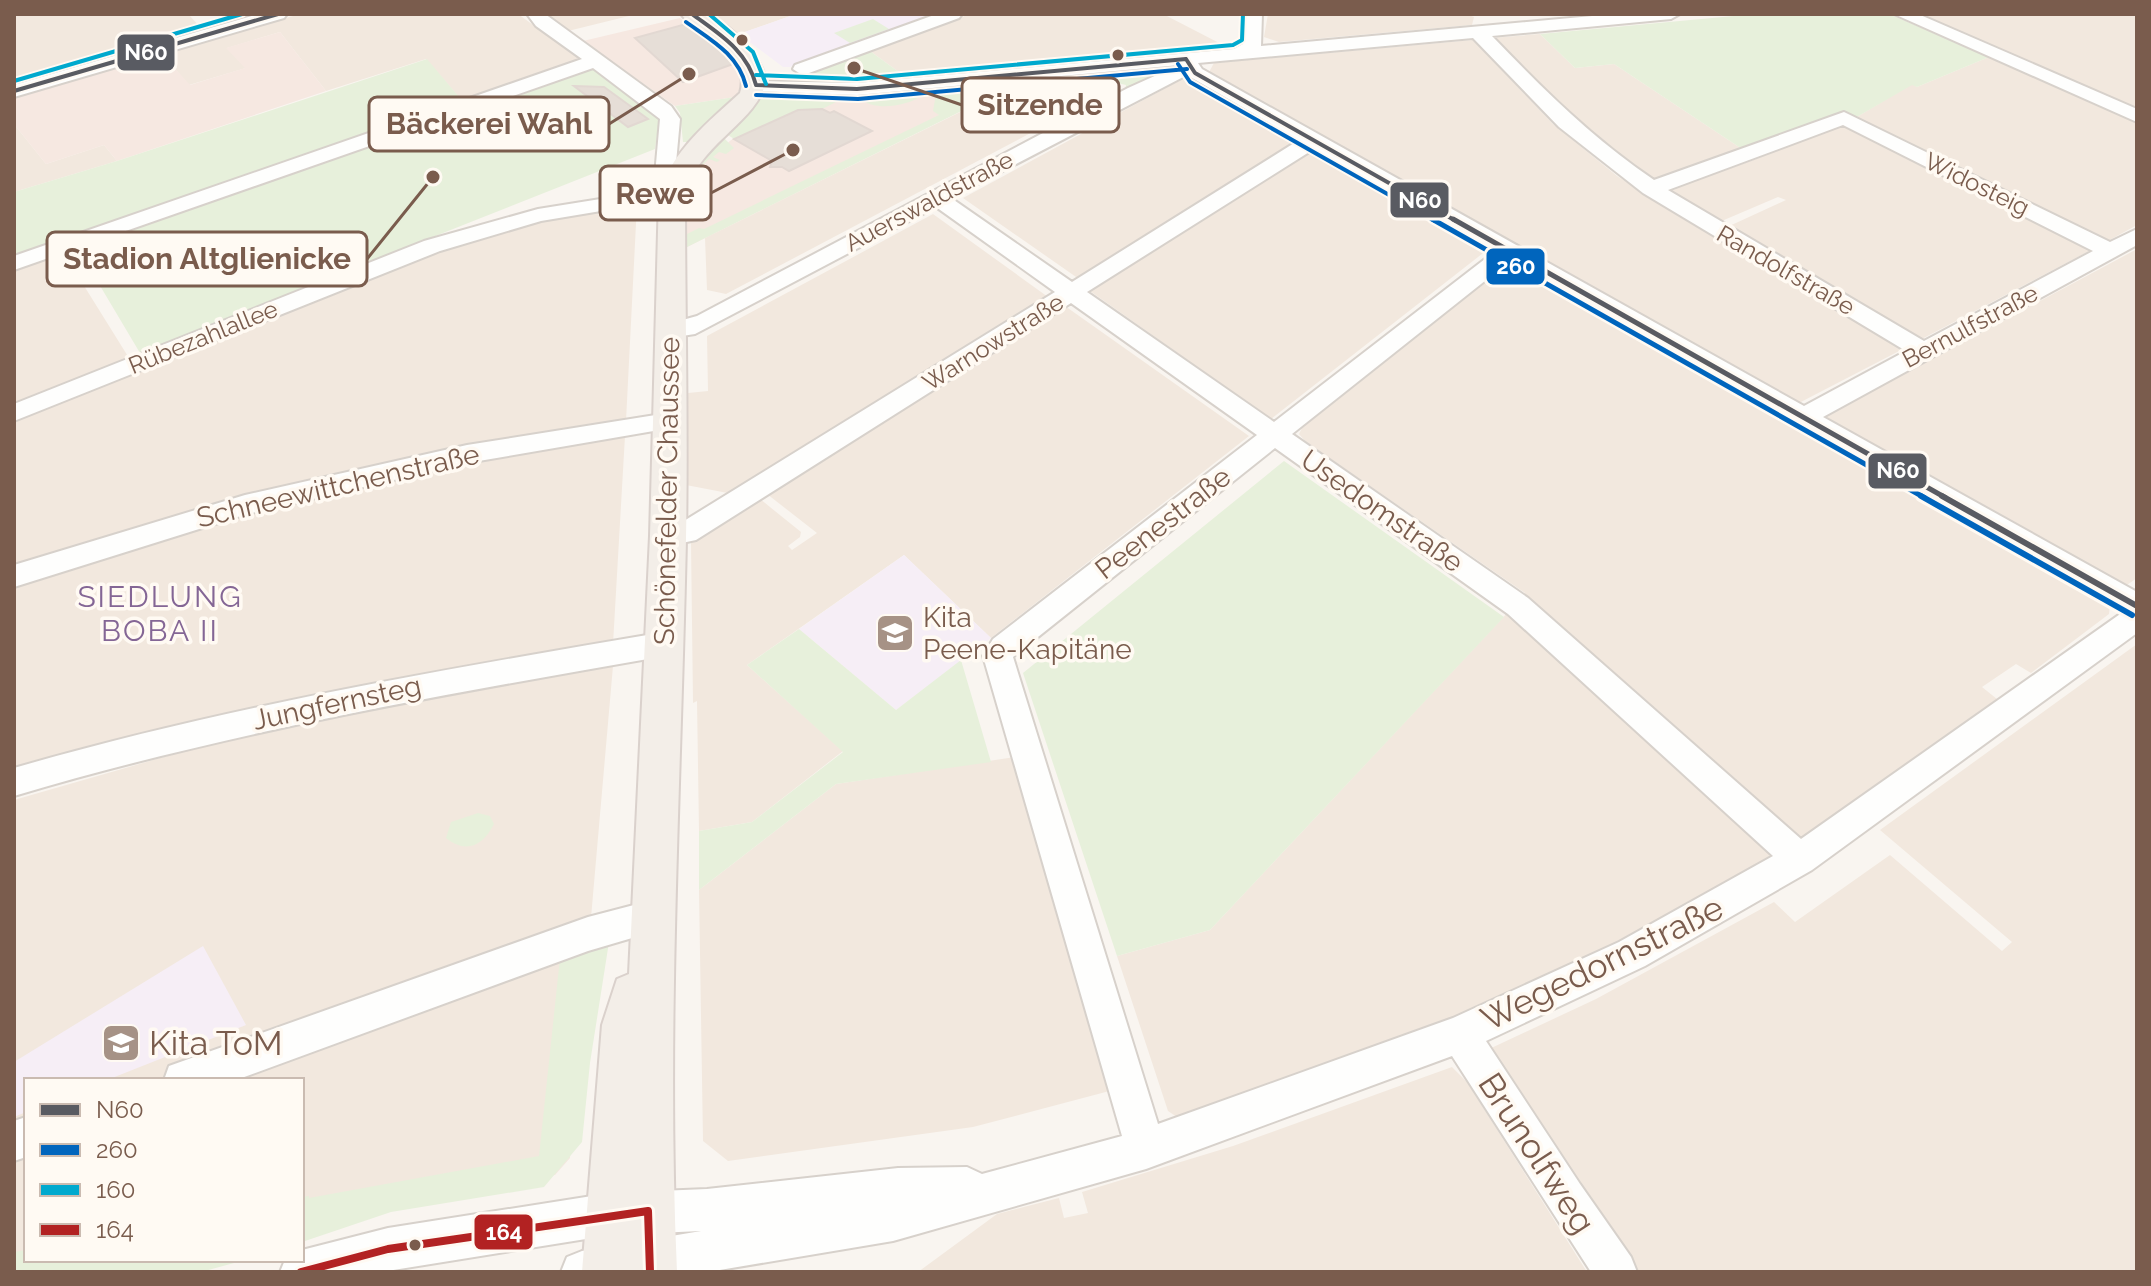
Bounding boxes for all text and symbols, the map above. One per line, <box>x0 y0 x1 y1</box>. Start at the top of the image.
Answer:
unlabelled marker <box>734 32 750 48</box>
line badge: N60 <box>116 33 176 72</box>
text: N60 <box>124 39 168 65</box>
unlabelled marker <box>1110 47 1126 63</box>
callout: Sitzende <box>962 78 1119 132</box>
text: Sitzende <box>977 87 1103 122</box>
callout: Bäckerei Wahl <box>369 97 609 151</box>
text: Bäckerei Wahl <box>386 106 593 141</box>
street label: Auerswaldstraße <box>840 144 1018 258</box>
street label: Widosteig <box>1920 146 2034 222</box>
callout: Rewe <box>600 166 711 220</box>
text: Rewe <box>615 176 695 211</box>
line badge: N60 <box>1389 181 1450 219</box>
text: N60 <box>1398 187 1442 213</box>
street label: Randolfstraße <box>1712 219 1860 321</box>
callout: Stadion Altglienicke <box>47 232 367 286</box>
text: Stadion Altglienicke <box>63 241 351 276</box>
line badge: 260 <box>1485 247 1546 286</box>
text: 260 <box>1496 253 1536 279</box>
street label: Bernulfstraße <box>1897 278 2043 374</box>
street label: Warnowstraße <box>917 287 1069 397</box>
street label: Rübezahlallee <box>124 294 282 380</box>
street label: Schönefelder Chaussee <box>648 337 686 645</box>
street label: Schneewittchenstraße <box>193 437 483 535</box>
street label: Usedomstraße <box>1295 443 1469 579</box>
line badge: N60 <box>1867 452 1928 490</box>
text: N60 <box>1876 457 1920 483</box>
street label: Peenestraße <box>1089 460 1237 586</box>
district label: SIEDLUNG BOBA II <box>77 579 243 648</box>
place label: Kita Peene-Kapitäne <box>923 601 1132 666</box>
school or university icon: Kita Peene-Kapitäne <box>874 612 916 654</box>
street label: Jungfernsteg <box>250 669 424 737</box>
street label: Wegedornstraße <box>1474 887 1730 1039</box>
school or university icon: Kita ToM <box>100 1022 142 1064</box>
place label: Kita ToM <box>149 1023 283 1063</box>
street label: Brunolfweg <box>1470 1065 1604 1241</box>
legend <box>24 1078 304 1262</box>
text: N60 <box>96 1095 144 1124</box>
text: 260 <box>96 1135 138 1164</box>
text: 160 <box>96 1175 135 1204</box>
line badge: 164 <box>473 1213 534 1251</box>
text: 164 <box>96 1215 134 1244</box>
text: 164 <box>486 1219 522 1245</box>
unlabelled marker <box>407 1237 423 1253</box>

